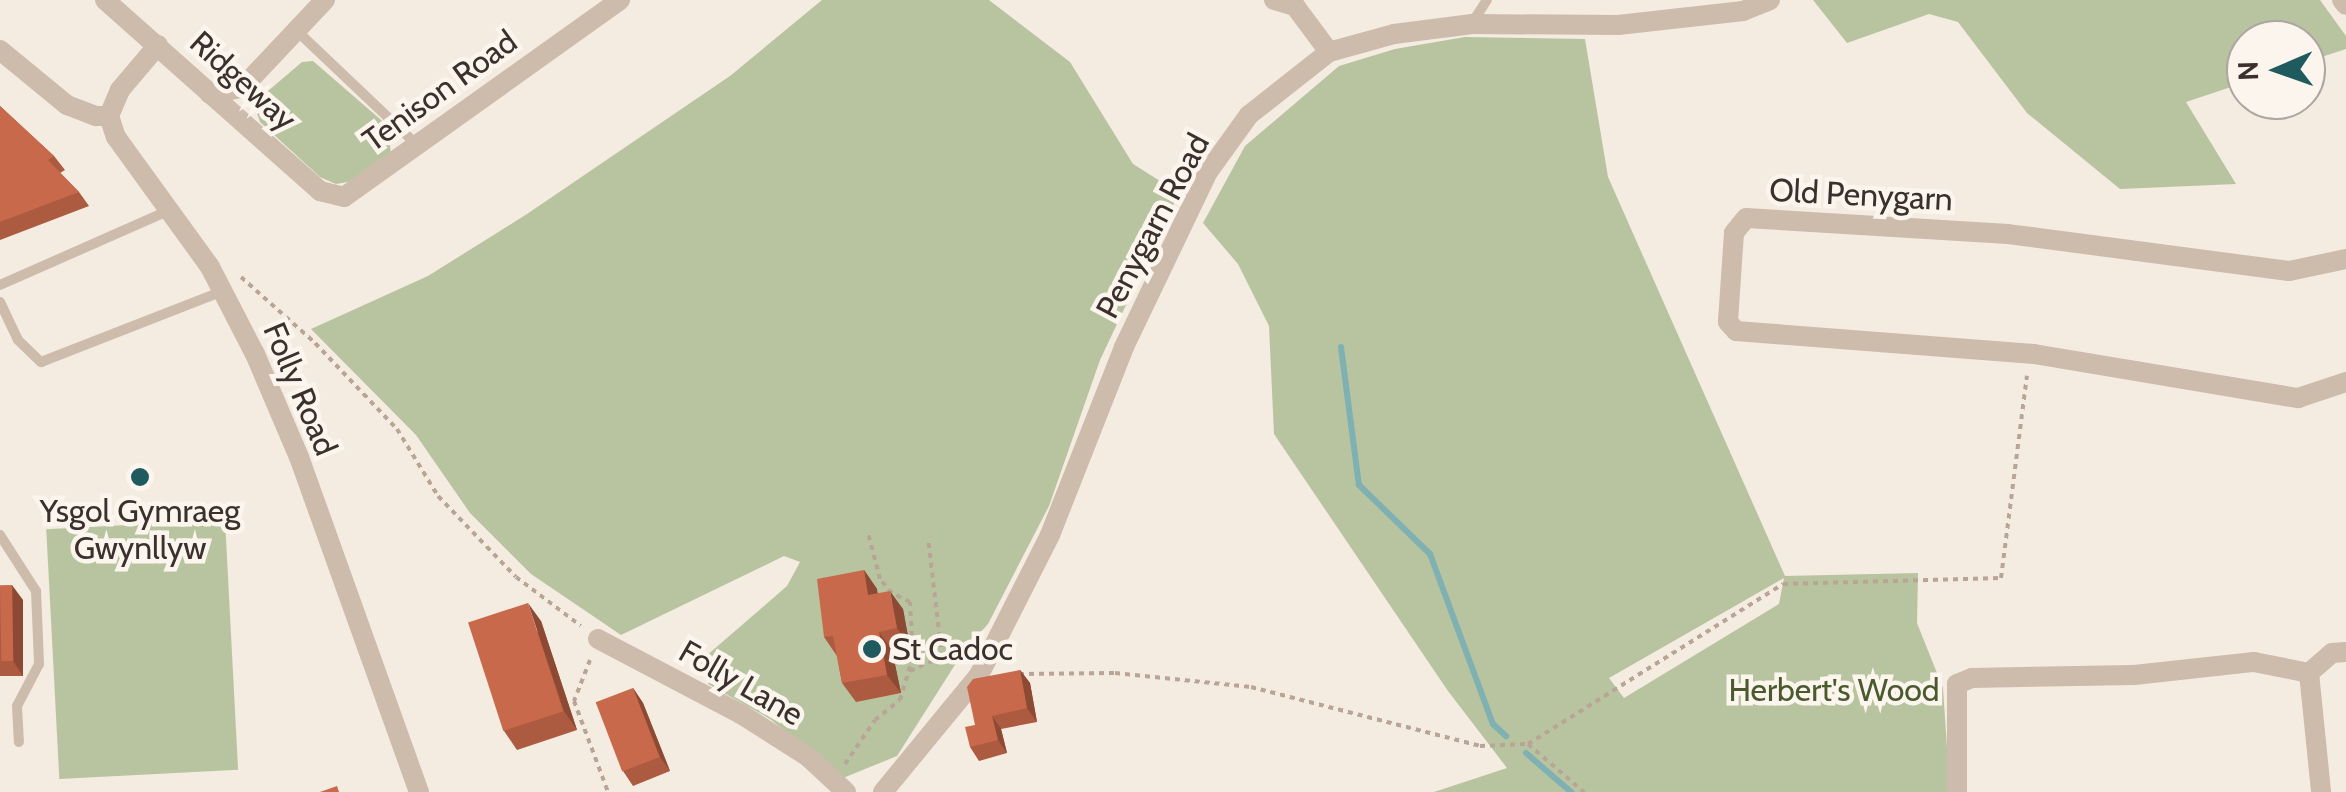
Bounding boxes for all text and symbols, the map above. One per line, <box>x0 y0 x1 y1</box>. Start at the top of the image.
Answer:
north arrow <box>2226 20 2326 120</box>
street label: Tenison Road <box>356 22 524 160</box>
street label: Ridgeway <box>182 23 304 139</box>
text: N <box>2231 60 2265 81</box>
street label: Penygarn Road <box>1088 127 1218 325</box>
street label: Old Penygarn <box>1768 171 1954 219</box>
street label: Folly Road <box>255 317 345 461</box>
marker: Ysgol Gymraeg Gwynllyw <box>129 466 151 488</box>
place label: Ysgol Gymraeg Gwynllyw <box>40 493 240 568</box>
place label: St Cadoc <box>892 630 1013 668</box>
street label: Folly Lane <box>672 632 810 734</box>
marker: St Cadoc <box>861 638 883 660</box>
park label: Herbert's Wood <box>1728 671 1940 709</box>

